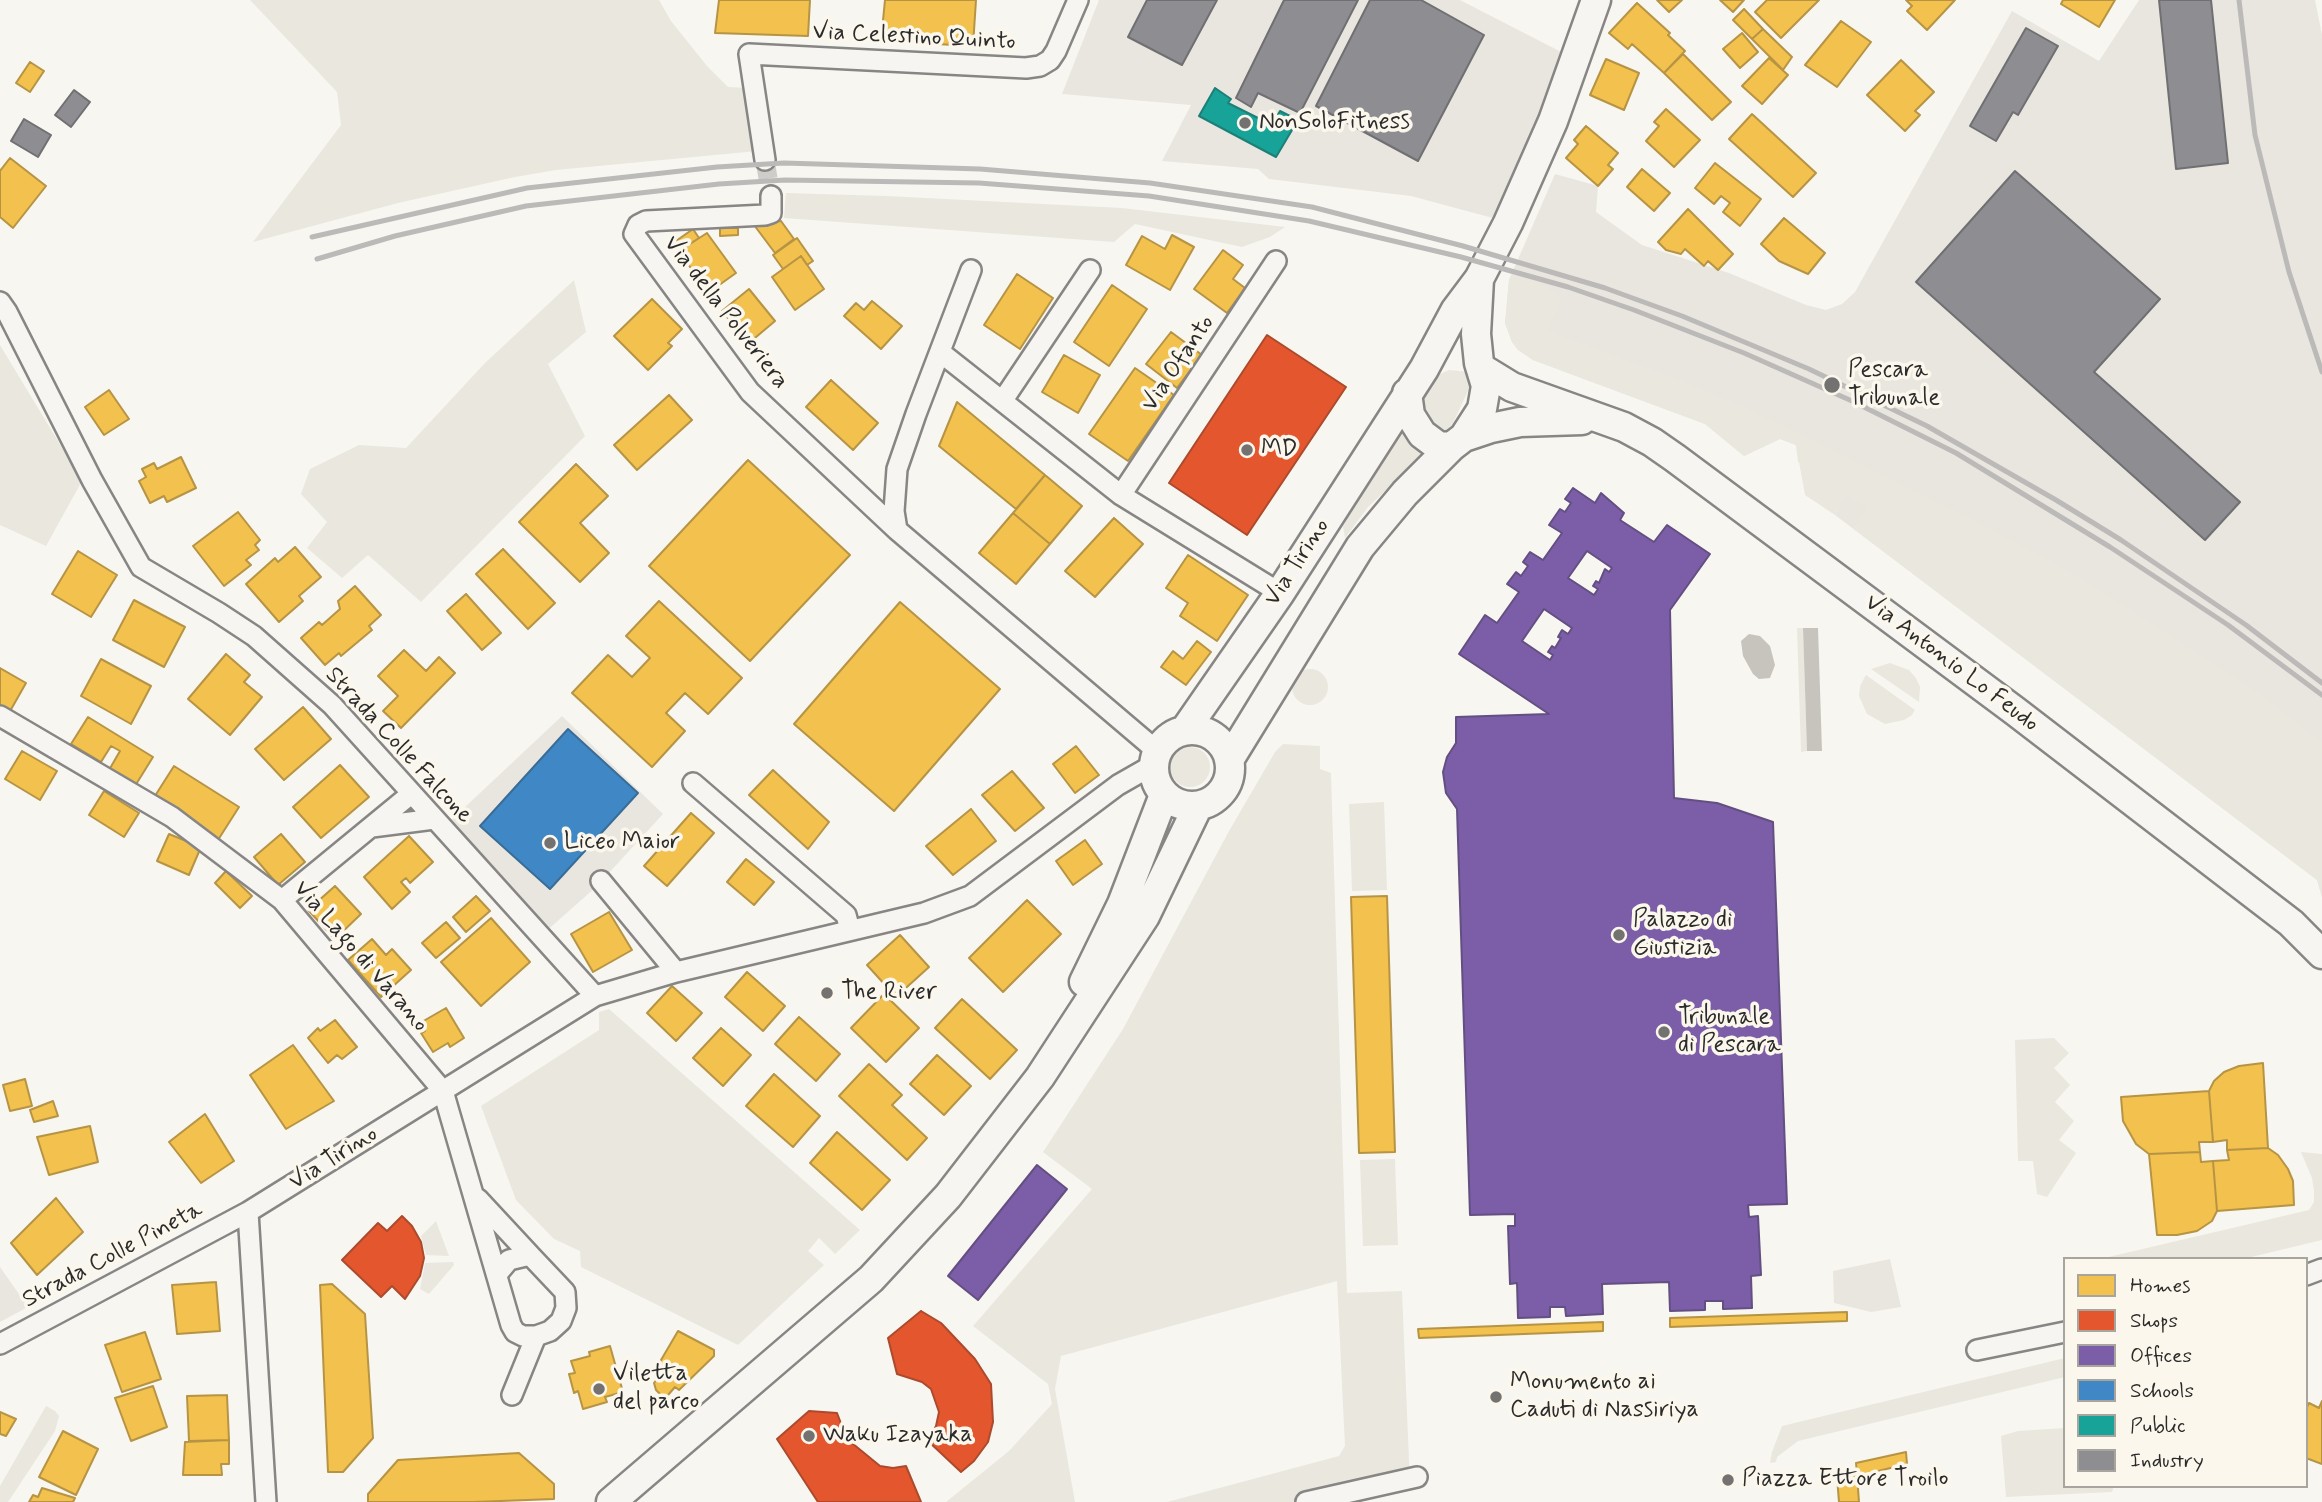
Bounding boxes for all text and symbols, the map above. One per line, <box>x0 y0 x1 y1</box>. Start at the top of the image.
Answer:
street label: Via Celestino Quinto <box>812 18 1016 58</box>
place label: NonSoloFitness <box>1259 109 1410 137</box>
marker: NonSoloFitness <box>1237 115 1253 131</box>
street label: Via della Polveriera <box>656 230 794 396</box>
street label: Via Ofanto <box>1136 310 1222 418</box>
place label: Pescara Tribunale <box>1848 357 1940 413</box>
marker: Pescara Tribunale <box>1822 375 1842 395</box>
place label: MD <box>1261 436 1298 464</box>
marker: MD <box>1239 442 1255 458</box>
street label: Via Tirino <box>1259 514 1337 612</box>
street label: Via Antonio Lo Feudo <box>1858 589 2044 739</box>
street label: Strada Colle Falcone <box>318 662 478 830</box>
place label: Liceo Maior <box>564 829 680 857</box>
marker: Liceo Maior <box>542 835 558 851</box>
street label: Via Lago di Varano <box>286 875 434 1039</box>
place label: Palazzo di Giustizia <box>1633 907 1732 963</box>
marker: Palazzo di Giustizia <box>1611 927 1627 943</box>
place label: The River <box>841 979 937 1007</box>
marker: The River <box>819 985 835 1001</box>
place label: Tribunale di Pescara <box>1678 1004 1781 1060</box>
marker: Tribunale di Pescara <box>1656 1024 1672 1040</box>
street label: Via Tirino <box>285 1121 383 1197</box>
street label: Strada Colle Pineta <box>18 1196 208 1316</box>
legend <box>2063 1257 2308 1488</box>
text: Homes <box>2130 1272 2190 1300</box>
text: Shops <box>2130 1307 2178 1335</box>
text: Offices <box>2130 1342 2192 1370</box>
place label: Viletta del parco <box>613 1361 699 1417</box>
place label: Monumento ai Caduti di Nassiriya <box>1510 1369 1699 1425</box>
text: Schools <box>2130 1377 2194 1405</box>
marker: Viletta del parco <box>591 1381 607 1397</box>
marker: Monumento ai Caduti di Nassiriya <box>1488 1389 1504 1405</box>
text: Public <box>2130 1412 2186 1440</box>
place label: Waku Izayaka <box>823 1422 973 1450</box>
marker: Waku Izayaka <box>801 1428 817 1444</box>
text: Industry <box>2130 1447 2204 1475</box>
place label: Piazza Ettore Troilo <box>1742 1466 1949 1494</box>
marker: Piazza Ettore Troilo <box>1720 1472 1736 1488</box>

